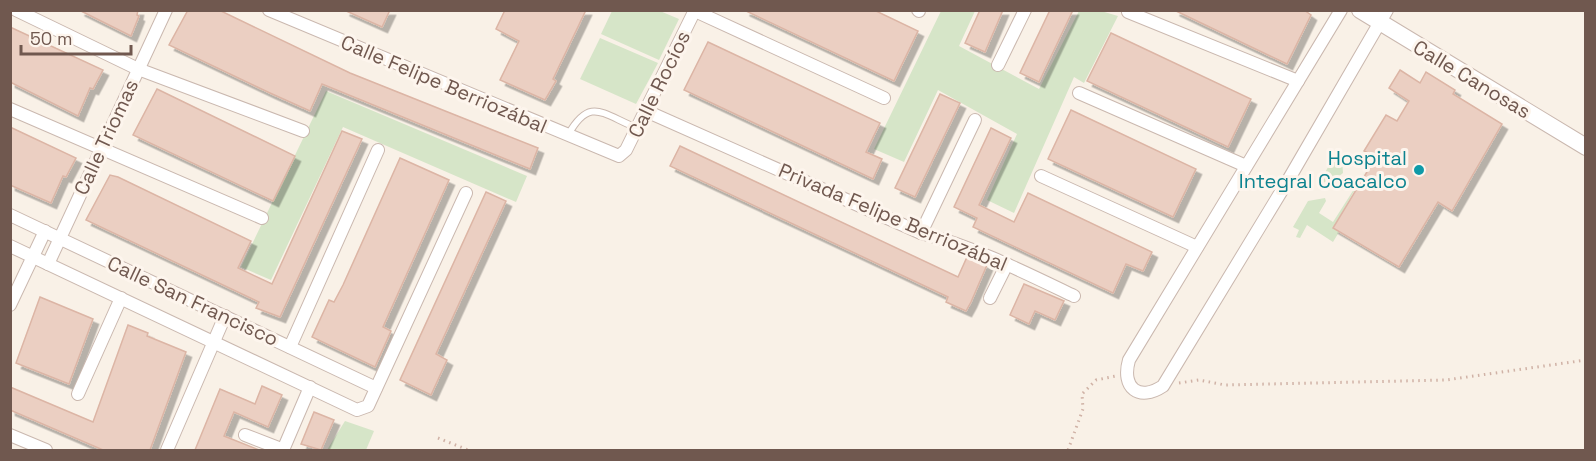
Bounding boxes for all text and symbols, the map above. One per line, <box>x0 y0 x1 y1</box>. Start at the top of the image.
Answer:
scale bar <box>21 18 130 56</box>
street label: Calle Rocíos <box>622 26 696 142</box>
text: 50 m <box>30 27 72 50</box>
street label: Calle Felipe Berriozábal <box>337 29 551 139</box>
street label: Calle Canosas <box>1409 34 1535 124</box>
street label: Calle Triomas <box>68 75 144 199</box>
place label: Hospital Integral Coacalco <box>1239 145 1407 194</box>
street label: Privada Felipe Berriozábal <box>775 157 1011 277</box>
marker: Hospital Integral Coacalco <box>1412 163 1426 177</box>
street label: Calle San Francisco <box>103 250 283 352</box>

